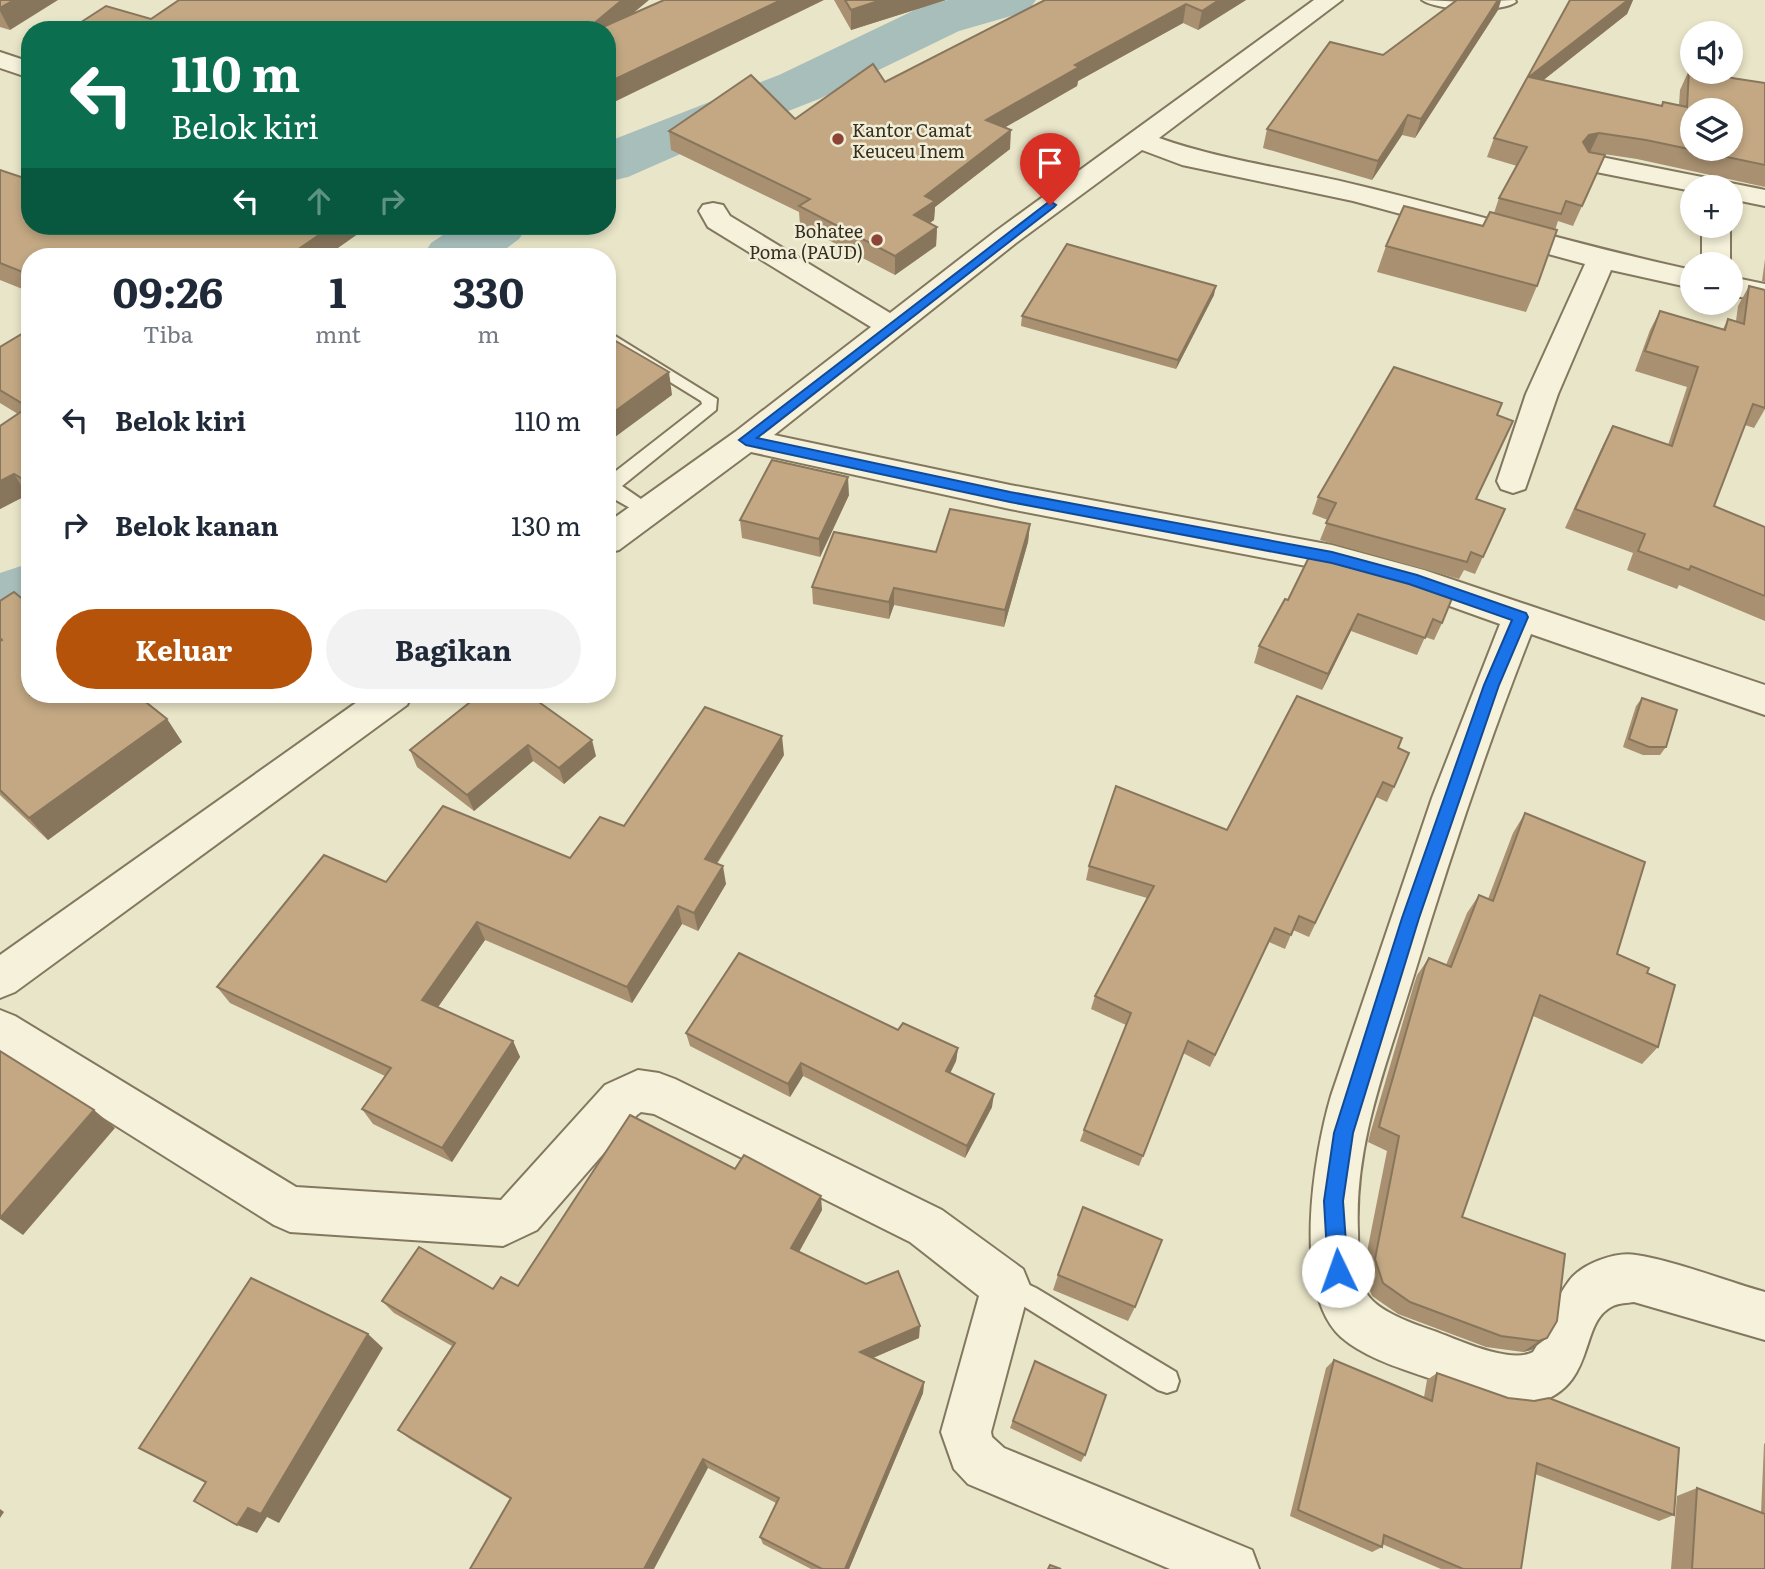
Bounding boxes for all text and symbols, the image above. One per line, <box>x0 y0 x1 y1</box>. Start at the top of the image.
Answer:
map controls <box>1680 21 1743 315</box>
button: sound <box>1680 21 1743 84</box>
text: 110 m <box>171 34 300 107</box>
icon: left <box>56 49 147 140</box>
button: layers <box>1680 98 1743 161</box>
text: Belok kiri <box>171 101 319 149</box>
place label: Kantor Camat Keuceu Inem <box>852 116 972 164</box>
marker: Kantor Camat Keuceu Inem <box>830 131 846 147</box>
pin <box>1020 133 1080 205</box>
icon: arrive <box>1031 144 1069 182</box>
button: + <box>1680 175 1743 238</box>
icon: left <box>227 182 265 220</box>
icon: ahead <box>300 182 338 220</box>
icon: right <box>373 182 411 220</box>
place label: Bohatee Poma (PAUD) <box>749 217 863 265</box>
marker: Bohatee Poma (PAUD) <box>869 232 885 248</box>
button: − <box>1680 252 1743 315</box>
text: 09:26 <box>113 259 223 321</box>
text: 1 <box>329 259 347 321</box>
text: 330 <box>452 259 524 321</box>
text: Tiba <box>143 316 193 350</box>
text: mnt <box>315 316 361 350</box>
text: m <box>477 316 500 350</box>
text: Belok kiri <box>115 400 246 439</box>
text: 110 m <box>514 400 581 439</box>
icon: left <box>56 401 94 439</box>
text: Belok kanan <box>115 505 279 544</box>
text: 130 m <box>511 505 581 544</box>
icon: right <box>56 506 94 544</box>
button: Keluar <box>56 609 312 689</box>
button: Bagikan <box>326 609 581 689</box>
position arrow <box>1301 1234 1375 1308</box>

